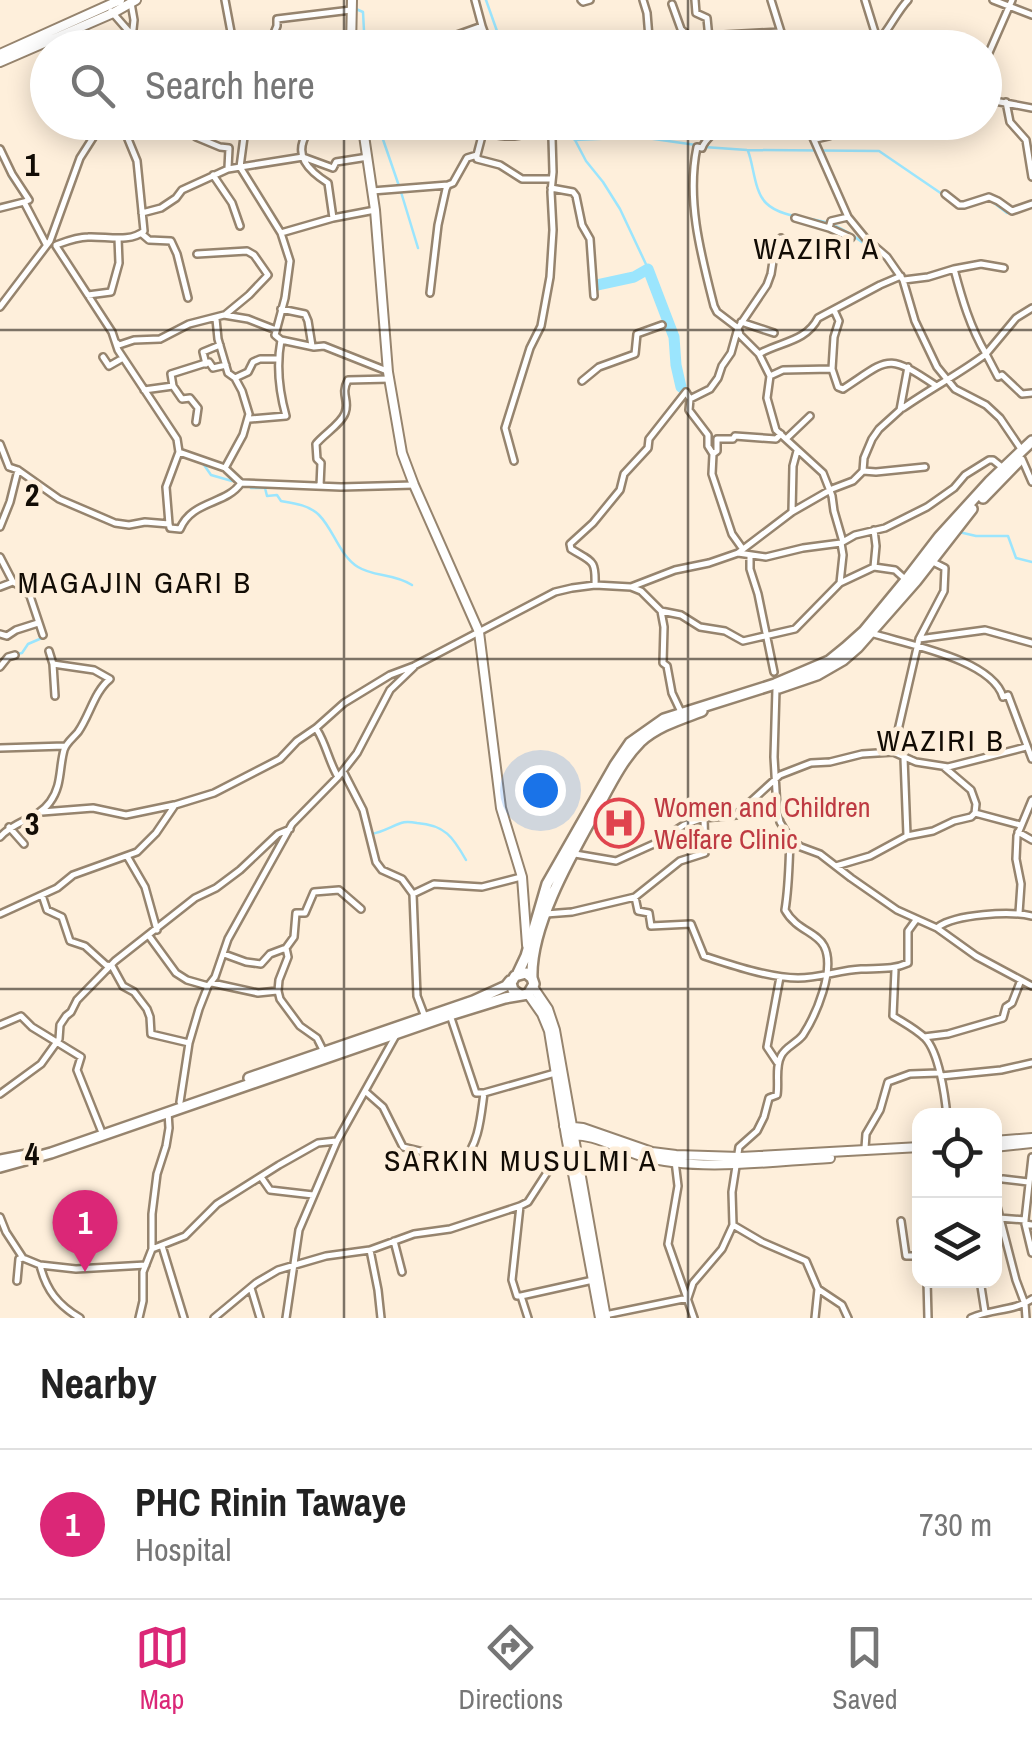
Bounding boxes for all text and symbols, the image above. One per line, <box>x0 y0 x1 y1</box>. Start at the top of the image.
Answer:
search box <box>30 30 1002 140</box>
icon: search <box>65 58 120 113</box>
text: Search here <box>145 60 315 111</box>
text: 1 <box>25 143 40 186</box>
district label: WAZIRI A <box>753 228 881 268</box>
text: 2 <box>25 473 39 516</box>
district label: MAGAJIN GARI B <box>18 562 252 602</box>
district label: WAZIRI B <box>877 720 1005 760</box>
your location <box>515 765 566 816</box>
place label: Women and Children Welfare Clinic <box>654 788 871 858</box>
hospital icon: Women and Children Welfare Clinic <box>593 797 645 849</box>
text: 3 <box>25 802 39 845</box>
map controls <box>912 1108 1002 1288</box>
button: locate <box>912 1108 1002 1198</box>
text: 4 <box>25 1132 40 1175</box>
district label: SARKIN MUSULMI A <box>384 1140 658 1180</box>
pin: 1 <box>52 1190 118 1272</box>
button: layers <box>912 1198 1002 1288</box>
text: Nearby <box>40 1355 157 1411</box>
text: PHC Rinin Tawaye <box>135 1477 406 1528</box>
text: 1 <box>65 1503 80 1546</box>
text: 730 m <box>919 1503 992 1546</box>
text: Hospital <box>135 1528 231 1571</box>
tab: Map <box>135 1620 190 1718</box>
tab: Directions <box>459 1620 563 1718</box>
tab: Saved <box>832 1620 897 1718</box>

